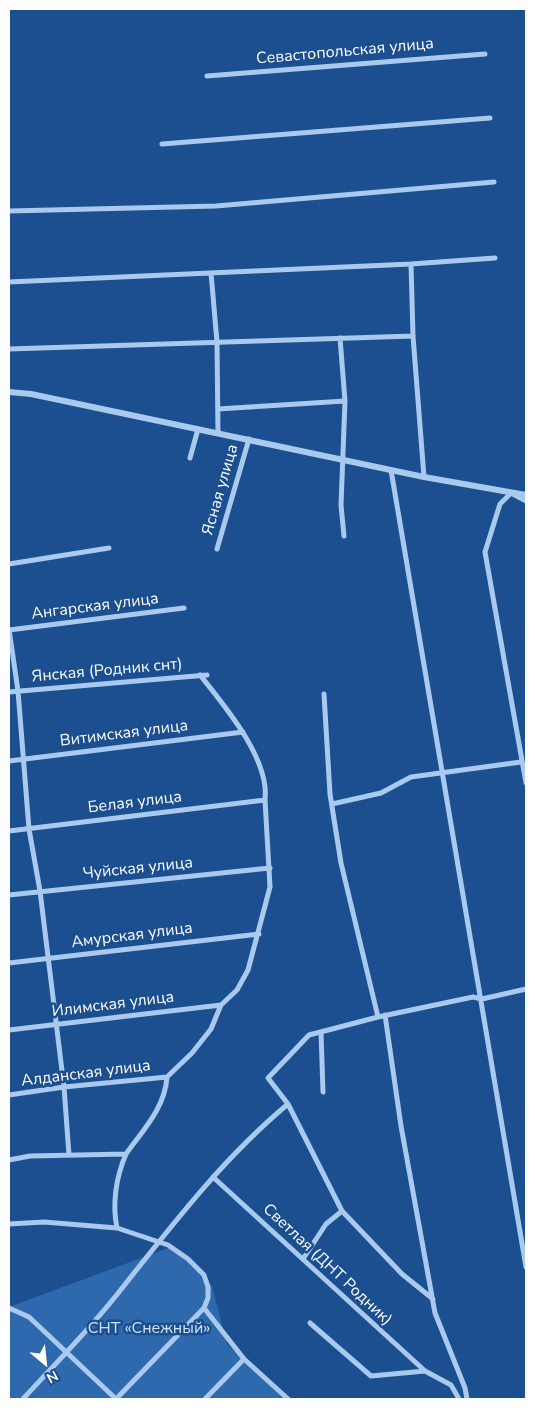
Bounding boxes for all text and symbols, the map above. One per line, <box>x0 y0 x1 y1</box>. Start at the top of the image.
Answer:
street label: Севастопольская улица <box>255 35 435 69</box>
street label: Ясная улица <box>199 442 243 538</box>
street label: Ангарская улица <box>30 590 160 624</box>
street label: Янская (Родник снт) <box>31 655 183 687</box>
street label: Витимская улица <box>59 717 189 751</box>
street label: Белая улица <box>87 788 183 818</box>
street label: Чуйская улица <box>82 854 194 884</box>
street label: Амурская улица <box>70 919 194 953</box>
street label: Илимская улица <box>51 988 175 1022</box>
street label: Алданская улица <box>20 1057 152 1091</box>
street label: Светлая (ДНТ Родник) <box>258 1200 396 1330</box>
park label: СНТ «Снежный» <box>88 1319 210 1339</box>
north arrow <box>20 1338 70 1388</box>
text: N <box>43 1366 61 1388</box>

